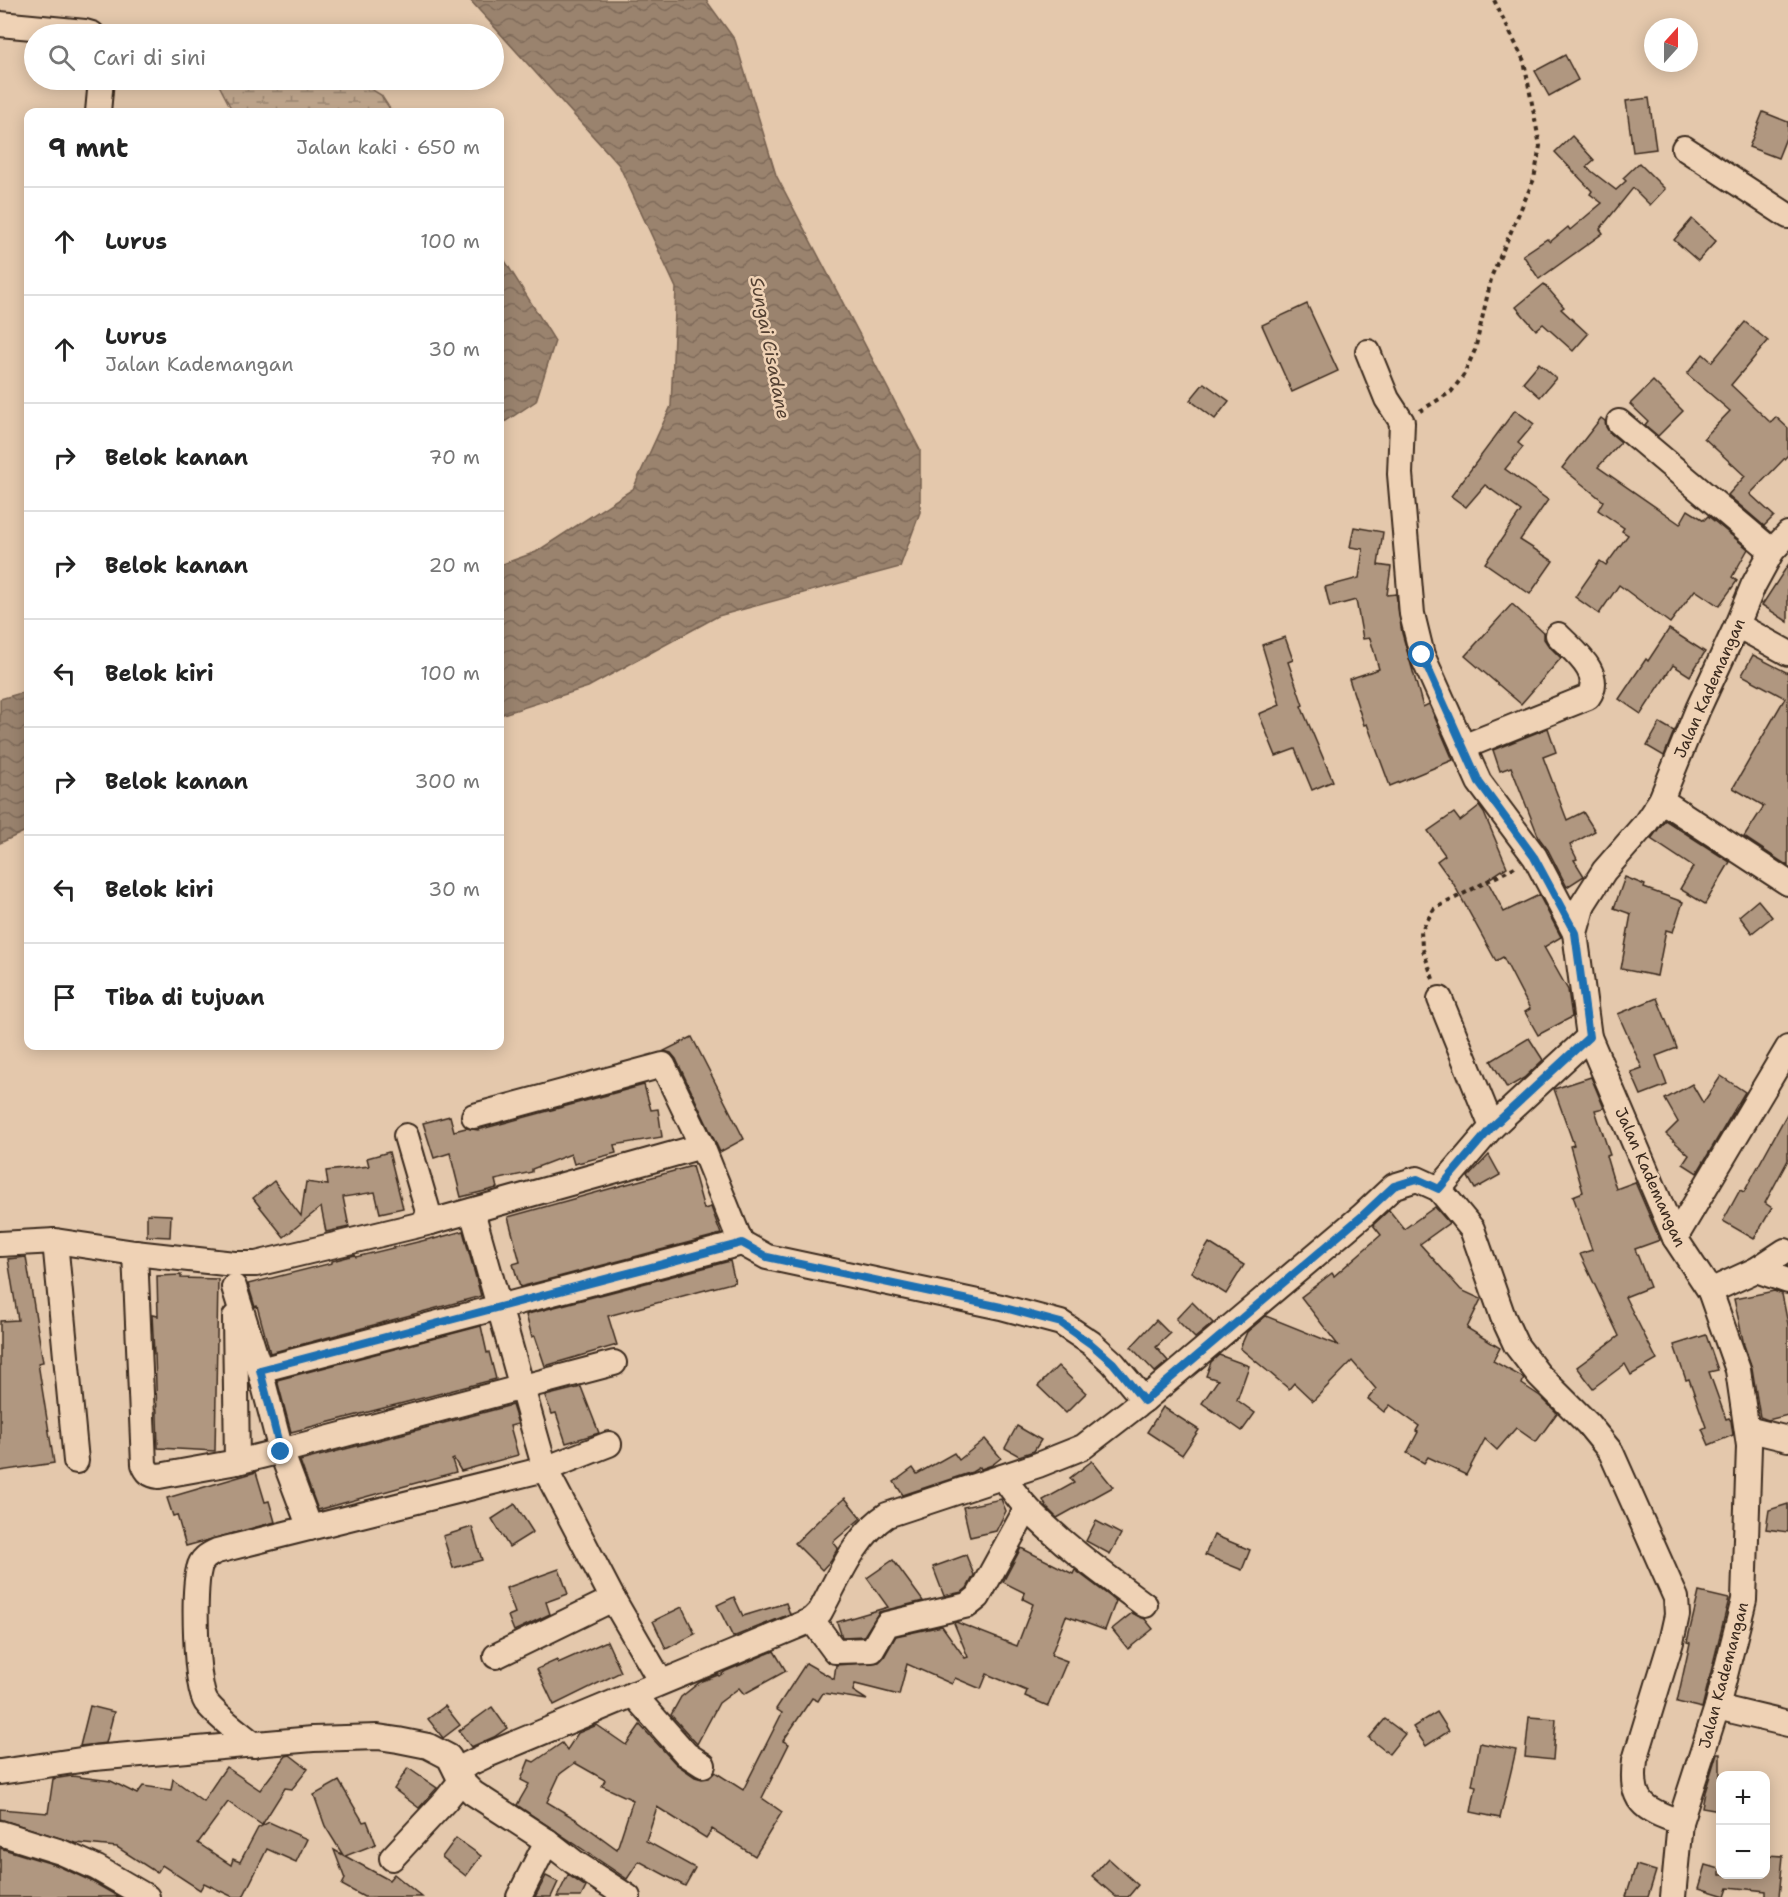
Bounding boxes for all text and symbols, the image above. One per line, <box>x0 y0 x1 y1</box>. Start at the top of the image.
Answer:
north arrow <box>1644 18 1698 72</box>
search box <box>24 24 504 90</box>
icon: search <box>45 41 78 74</box>
text: Cari di sini <box>93 43 206 72</box>
text: 9 mnt <box>48 130 128 165</box>
text: Jalan kaki · 650 m <box>296 134 480 160</box>
icon: ahead <box>48 225 81 258</box>
text: Lurus <box>105 227 167 256</box>
text: 100 m <box>420 228 480 254</box>
water label: Sungai Cisadane <box>744 275 796 421</box>
text: Lurus <box>105 322 167 351</box>
icon: ahead <box>48 333 81 366</box>
text: 30 m <box>428 336 480 362</box>
text: Jalan Kademangan <box>105 351 294 377</box>
icon: right <box>48 441 81 474</box>
text: Belok kanan <box>105 443 248 472</box>
text: 70 m <box>428 444 480 470</box>
icon: right <box>48 549 81 582</box>
text: Belok kanan <box>105 551 248 580</box>
text: 20 m <box>429 552 480 578</box>
street label: Jalan Kademangan <box>1669 615 1750 761</box>
route start <box>1408 641 1434 667</box>
icon: left <box>48 657 81 690</box>
text: Belok kiri <box>105 659 214 688</box>
text: 100 m <box>420 660 480 686</box>
icon: right <box>48 765 81 798</box>
text: Belok kanan <box>105 767 248 796</box>
text: 300 m <box>414 768 480 794</box>
icon: left <box>48 873 81 906</box>
text: Belok kiri <box>105 875 214 904</box>
text: 30 m <box>428 876 480 902</box>
icon: arrive <box>48 981 81 1014</box>
text: Tiba di tujuan <box>105 983 265 1012</box>
street label: Jalan Kademangan <box>1610 1104 1691 1251</box>
route end <box>267 1438 293 1464</box>
street label: Jalan Kademangan <box>1694 1599 1753 1751</box>
map controls <box>1716 1771 1770 1879</box>
button: + <box>1716 1771 1770 1825</box>
button: − <box>1716 1825 1770 1879</box>

